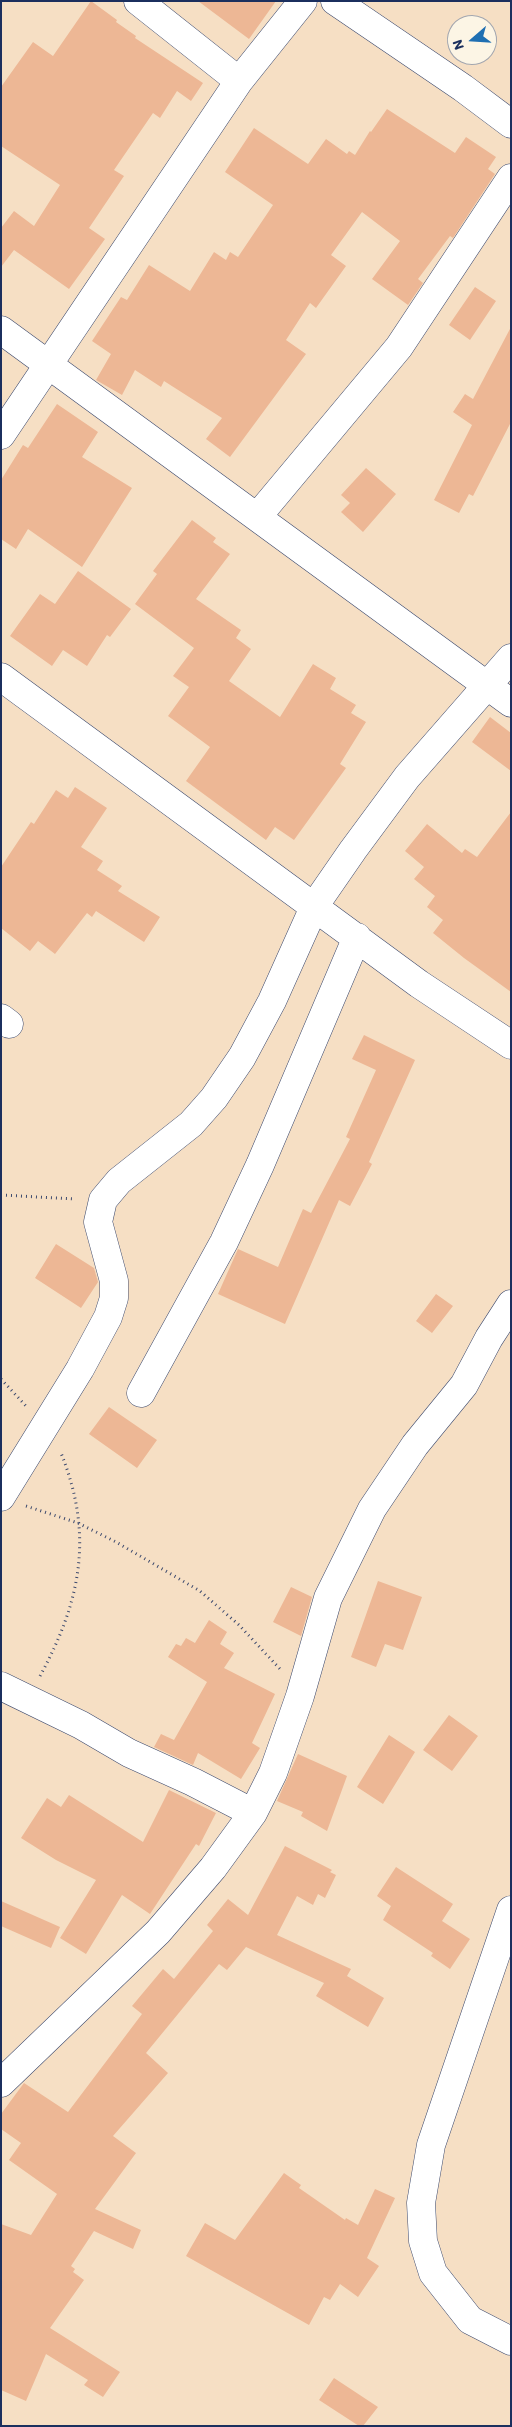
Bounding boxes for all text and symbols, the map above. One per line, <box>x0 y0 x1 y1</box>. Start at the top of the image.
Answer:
north arrow <box>447 15 497 65</box>
text: N <box>449 37 468 52</box>

